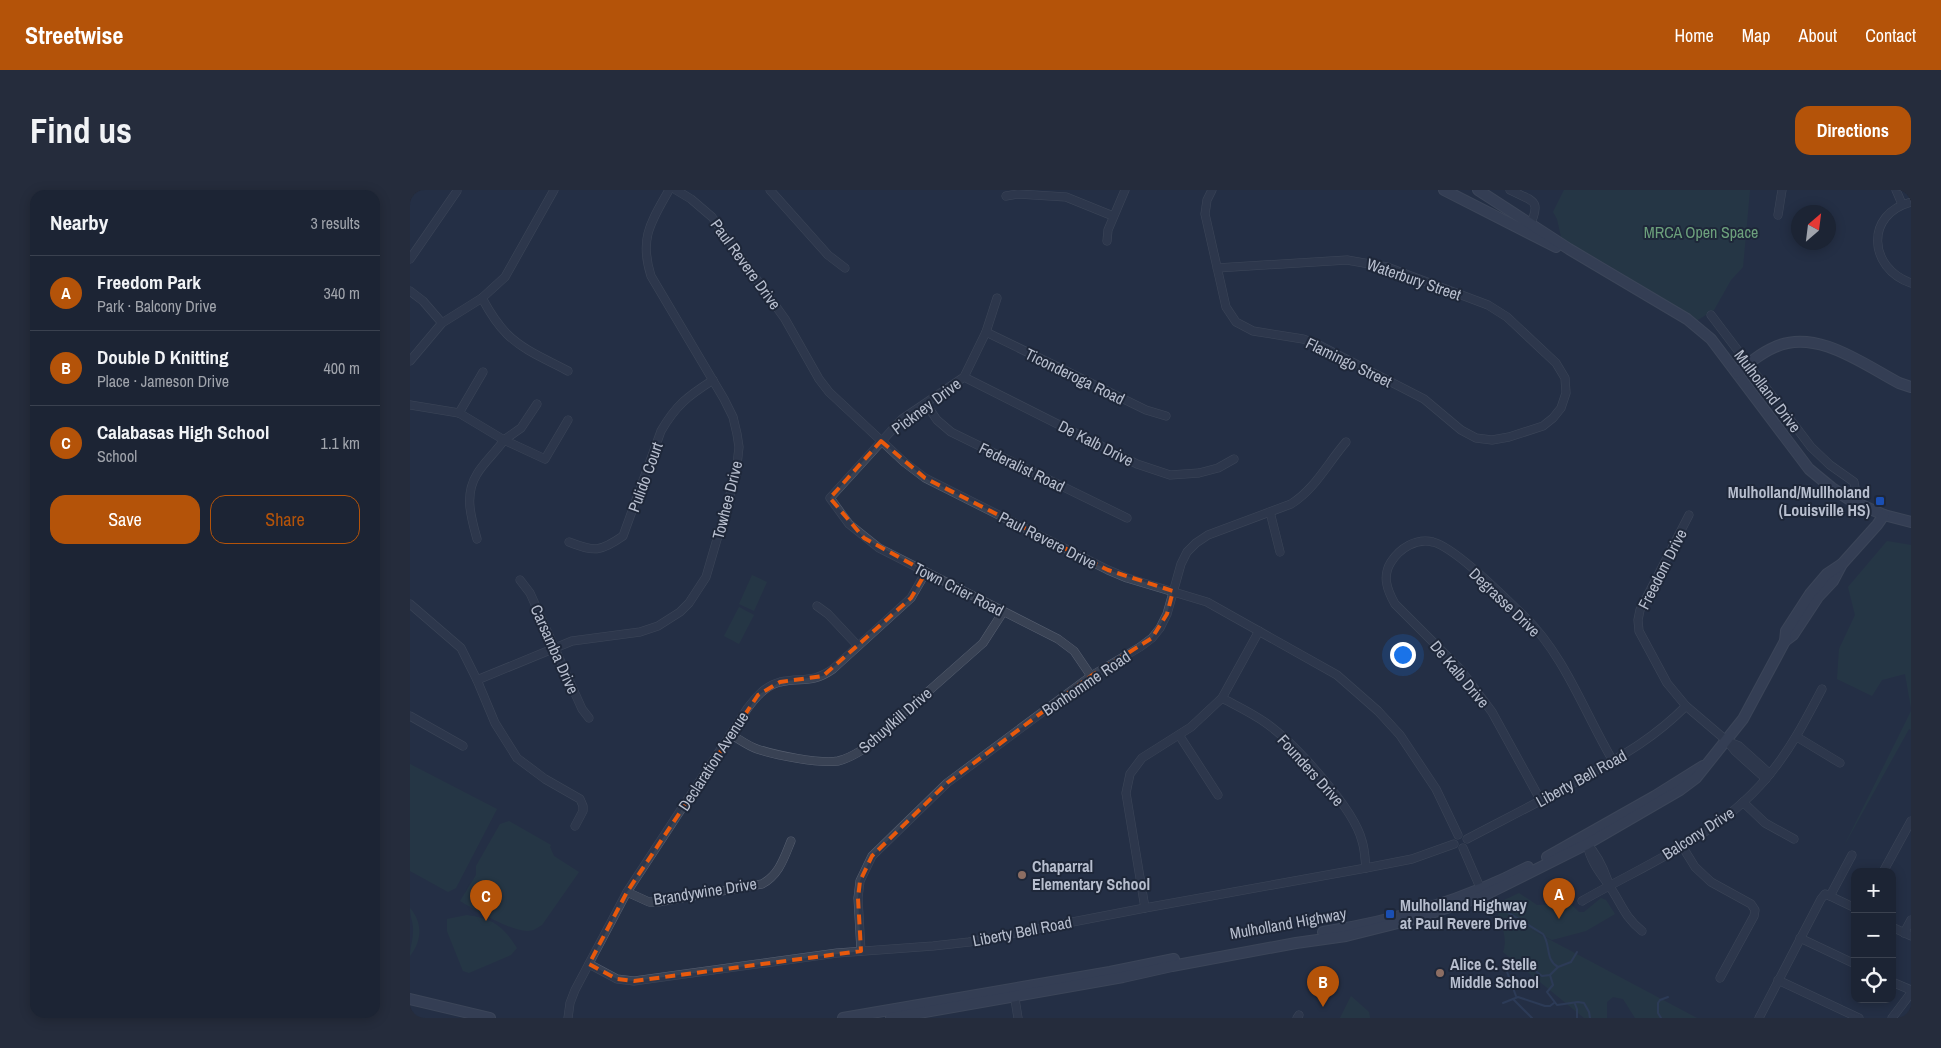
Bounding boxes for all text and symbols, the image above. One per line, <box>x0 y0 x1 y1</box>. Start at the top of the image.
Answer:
text: Streetwise <box>25 19 123 51</box>
text: Home <box>1674 23 1714 48</box>
text: Map <box>1742 23 1771 48</box>
text: About <box>1799 23 1837 48</box>
text: Contact <box>1865 23 1916 48</box>
button: Directions <box>1795 106 1911 155</box>
text: Find us <box>30 107 132 154</box>
north arrow <box>1791 205 1836 250</box>
text: Nearby <box>50 208 108 237</box>
text: 3 results <box>310 212 360 234</box>
street label: Paul Revere Drive <box>706 214 786 314</box>
park label: MRCA Open Space <box>1644 221 1758 243</box>
street label: Waterbury Street <box>1364 253 1465 306</box>
text: Freedom Park <box>97 269 201 295</box>
text: A <box>61 282 71 304</box>
text: 340 m <box>324 282 360 304</box>
text: Park · Balcony Drive <box>97 295 217 317</box>
street label: Flamingo Street <box>1302 332 1396 392</box>
street label: Ticonderoga Road <box>1021 342 1129 410</box>
text: Double D Knitting <box>97 344 229 370</box>
street label: Mulholland Drive <box>1730 345 1806 437</box>
text: B <box>61 357 71 379</box>
text: 400 m <box>324 357 360 379</box>
text: Place · Jameson Drive <box>97 370 229 392</box>
street label: Pickney Drive <box>887 373 965 439</box>
street label: De Kalb Drive <box>1055 415 1137 471</box>
text: Calabasas High School <box>97 419 269 445</box>
text: C <box>61 432 71 454</box>
text: 1.1 km <box>321 432 360 454</box>
street label: Federalist Road <box>976 437 1068 497</box>
street label: Pulido Court <box>622 439 668 515</box>
text: School <box>97 445 137 467</box>
street label: Towhee Drive <box>707 458 747 542</box>
place label: Mulholland/Mullholand (Louisville HS) <box>1728 481 1870 521</box>
button: Save <box>50 495 200 544</box>
button: Share <box>210 495 360 544</box>
marker: Mulholland/Mullholand (Louisville HS) <box>1874 495 1886 507</box>
street label: Paul Revere Drive <box>995 506 1101 574</box>
street label: Freedom Drive <box>1632 525 1692 613</box>
street label: Town Crier Road <box>910 557 1008 621</box>
street label: Degrasse Drive <box>1465 562 1545 642</box>
street label: Carsamba Drive <box>526 601 584 697</box>
street label: De Kalb Drive <box>1425 636 1495 712</box>
your location <box>1390 642 1416 668</box>
street label: Bonhomme Road <box>1038 645 1134 721</box>
street label: Schuylkill Drive <box>854 682 936 758</box>
street label: Declaration Avenue <box>673 707 753 815</box>
street label: Founders Drive <box>1273 729 1349 811</box>
street label: Liberty Bell Road <box>1532 744 1630 812</box>
street label: Balcony Drive <box>1658 802 1738 864</box>
place label: Chaparral Elementary School <box>1032 855 1150 895</box>
map controls <box>1851 868 1896 1003</box>
button: + <box>1851 868 1896 913</box>
marker: Chaparral Elementary School <box>1016 869 1028 881</box>
street label: Brandywine Drive <box>652 872 758 910</box>
pin: A <box>1543 878 1575 919</box>
pin: C <box>470 880 502 921</box>
place label: Mulholland Highway at Paul Revere Drive <box>1400 894 1528 934</box>
street label: Mulholland Highway <box>1228 902 1349 944</box>
marker: Mulholland Highway at Paul Revere Drive <box>1384 908 1396 920</box>
street label: Liberty Bell Road <box>971 911 1073 951</box>
button: − <box>1851 913 1896 958</box>
place label: Alice C. Stelle Middle School <box>1450 953 1539 993</box>
button: locate <box>1851 958 1896 1003</box>
pin: B <box>1307 966 1339 1007</box>
marker: Alice C. Stelle Middle School <box>1434 967 1446 979</box>

